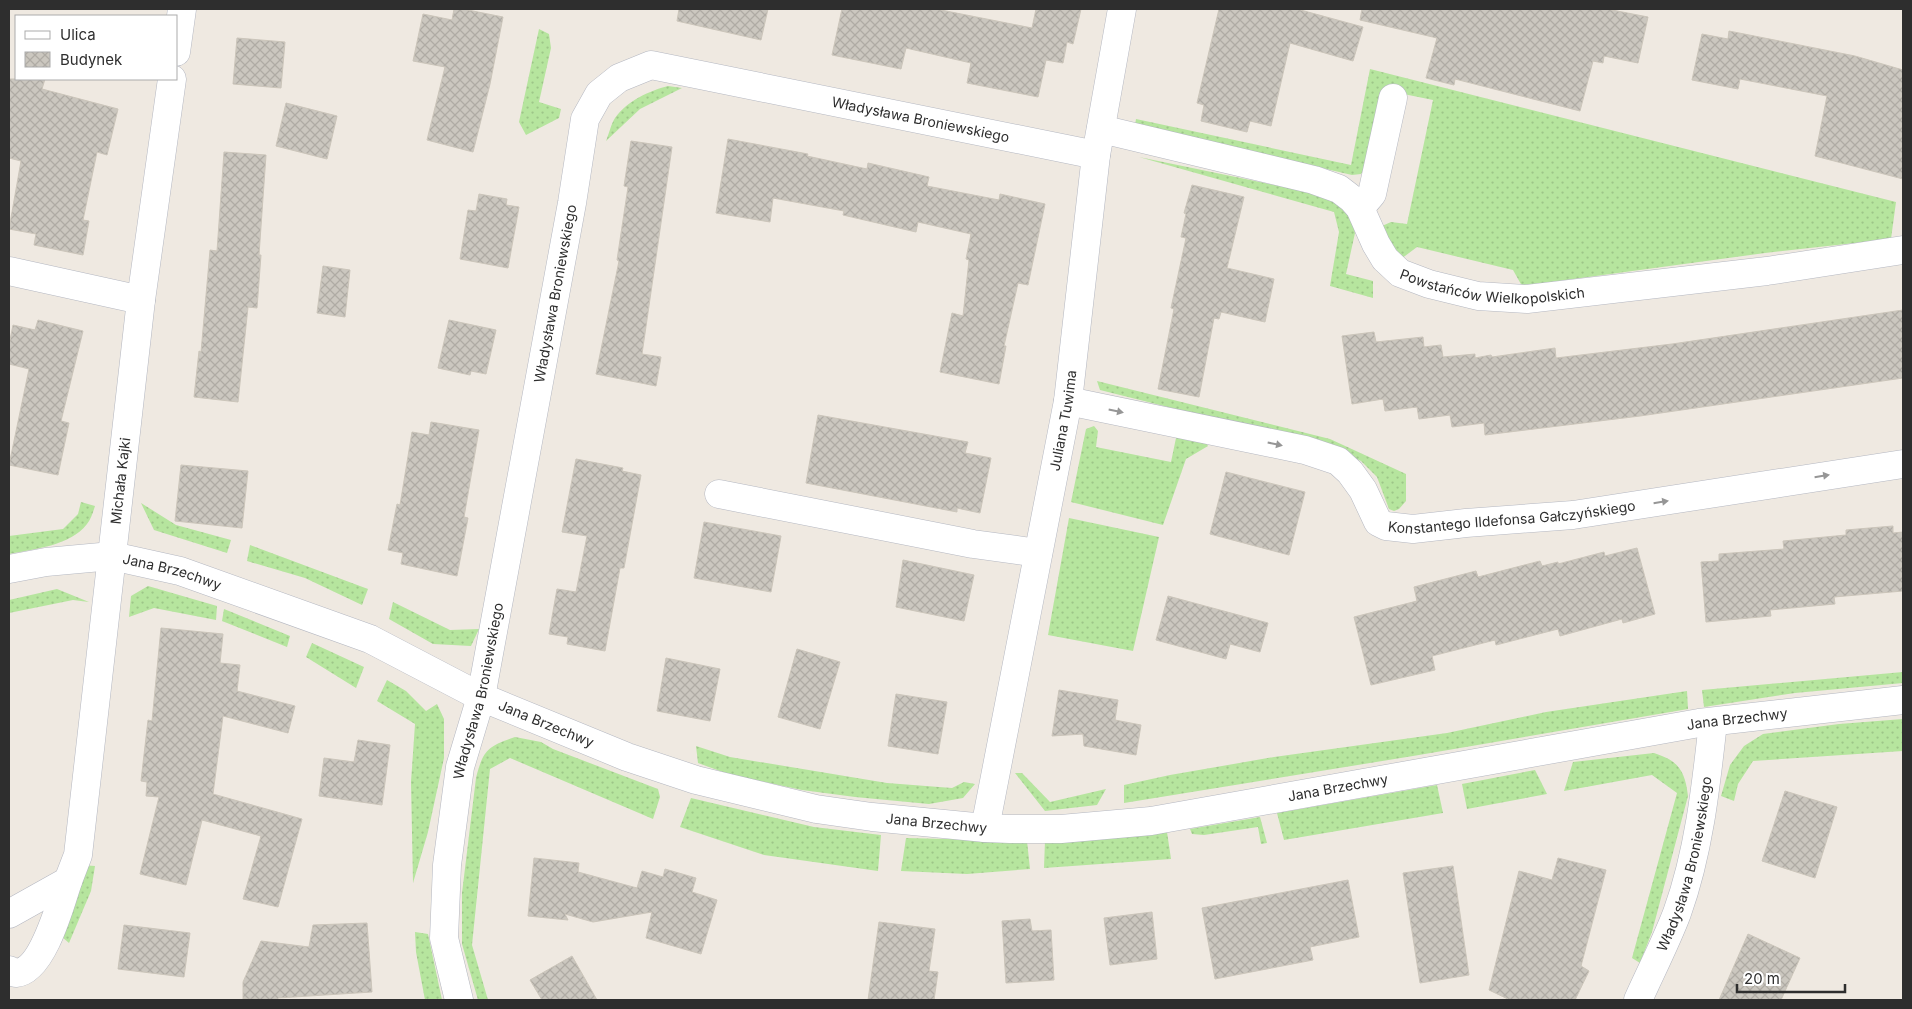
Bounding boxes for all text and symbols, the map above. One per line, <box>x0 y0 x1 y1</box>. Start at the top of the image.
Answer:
legend <box>15 15 178 80</box>
text: Ulica <box>60 25 96 44</box>
text: Budynek <box>60 50 123 69</box>
street label: Władysława Broniewskiego <box>830 93 1011 145</box>
street label: Władysława Broniewskiego <box>530 203 580 384</box>
street label: Powstańców Wielkopolskich <box>1398 265 1586 307</box>
street label: Juliana Tuwima <box>1046 369 1079 472</box>
one-way arrow <box>1108 408 1124 416</box>
street label: Michała Kajki <box>107 437 133 525</box>
one-way arrow <box>1267 440 1282 448</box>
one-way arrow <box>1814 472 1830 480</box>
street label: Konstantego Ildefonsa Gałczyńskiego <box>1387 496 1637 537</box>
one-way arrow <box>1654 498 1670 506</box>
street label: Jana Brzechwy <box>121 550 224 593</box>
street label: Władysława Broniewskiego <box>449 601 506 780</box>
street label: Jana Brzechwy <box>496 696 597 751</box>
street label: Jana Brzechwy <box>1685 704 1789 733</box>
street label: Jana Brzechwy <box>1286 770 1390 804</box>
street label: Władysława Broniewskiego <box>1653 775 1715 954</box>
street label: Jana Brzechwy <box>885 809 988 836</box>
scale bar <box>1737 962 1844 994</box>
text: 20 m <box>1744 969 1780 988</box>

